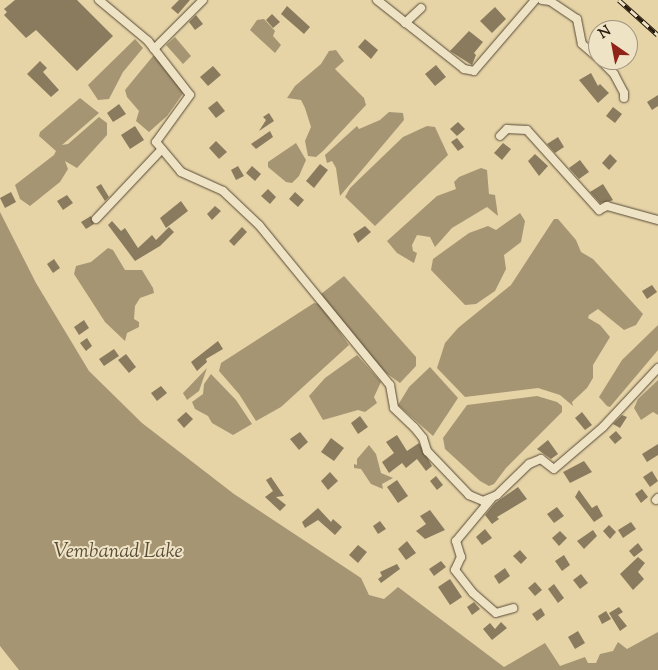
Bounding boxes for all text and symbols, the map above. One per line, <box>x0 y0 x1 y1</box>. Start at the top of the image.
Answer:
north arrow <box>588 20 638 70</box>
text: N <box>595 22 616 45</box>
water label: Vembanad Lake <box>53 540 183 564</box>

